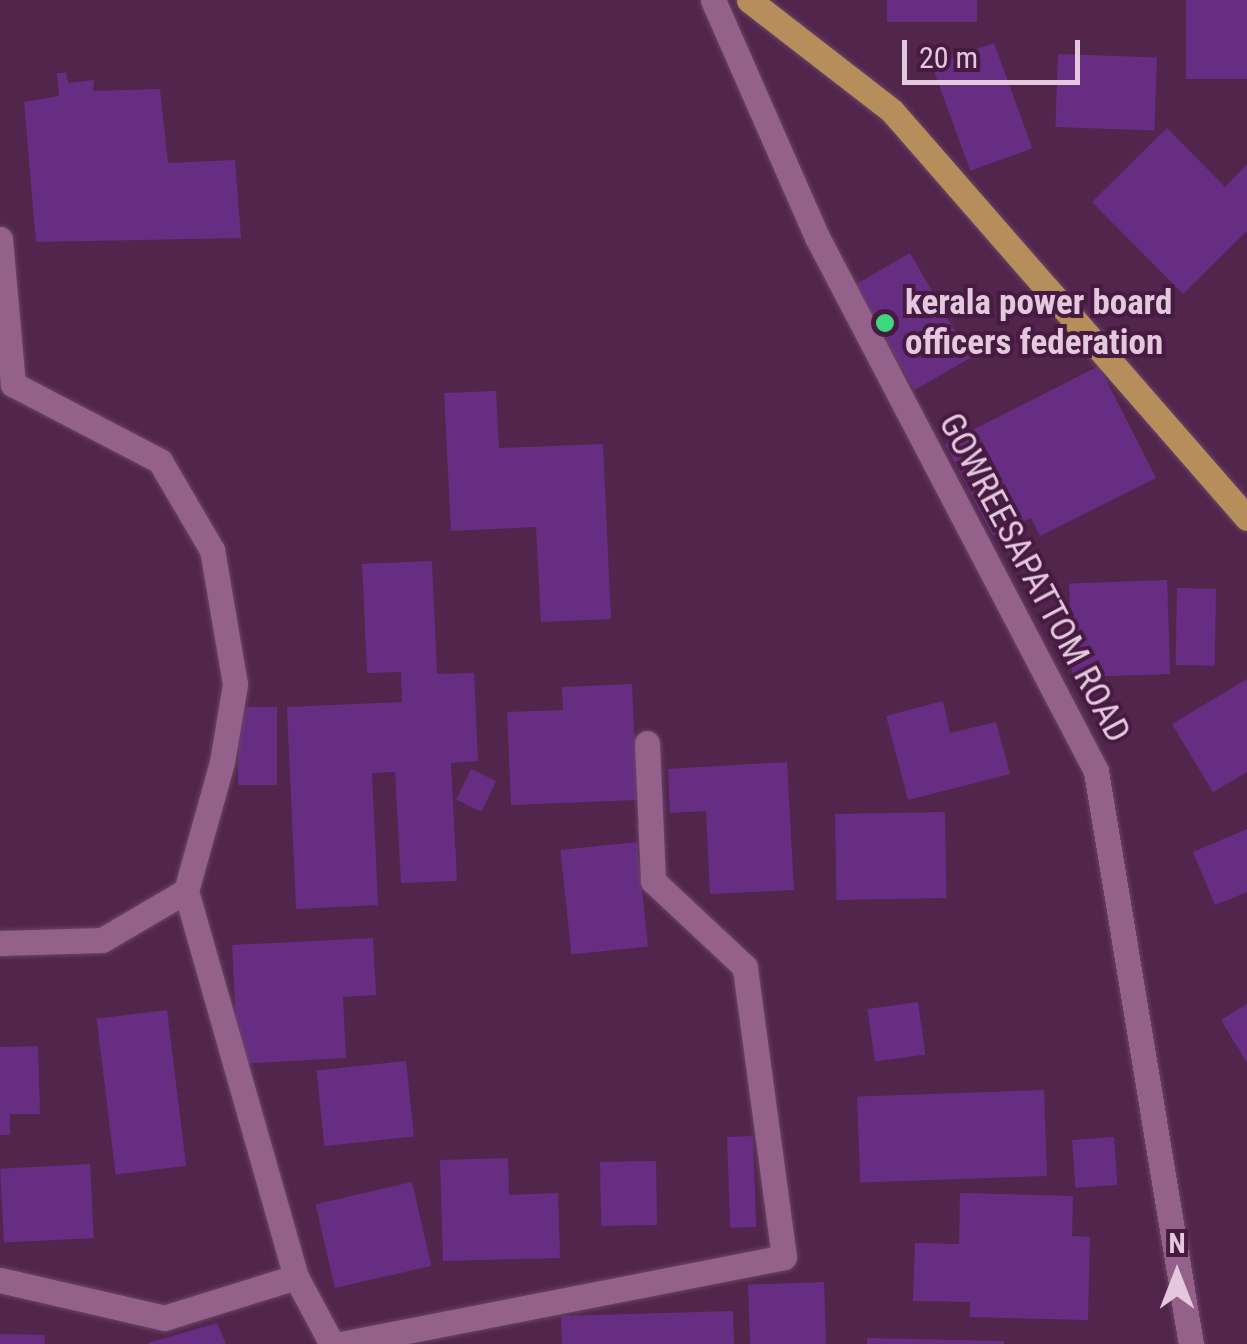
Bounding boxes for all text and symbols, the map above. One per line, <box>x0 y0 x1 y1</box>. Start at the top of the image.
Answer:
scale bar <box>907 20 1084 82</box>
text: 20 m <box>919 40 978 75</box>
place label: kerala power board officers federation <box>905 282 1172 364</box>
marker: kerala power board officers federation <box>874 312 896 334</box>
street label: GOWREESAPATTOM ROAD <box>929 406 1139 750</box>
north arrow <box>1127 1224 1227 1324</box>
text: N <box>1168 1227 1186 1260</box>

